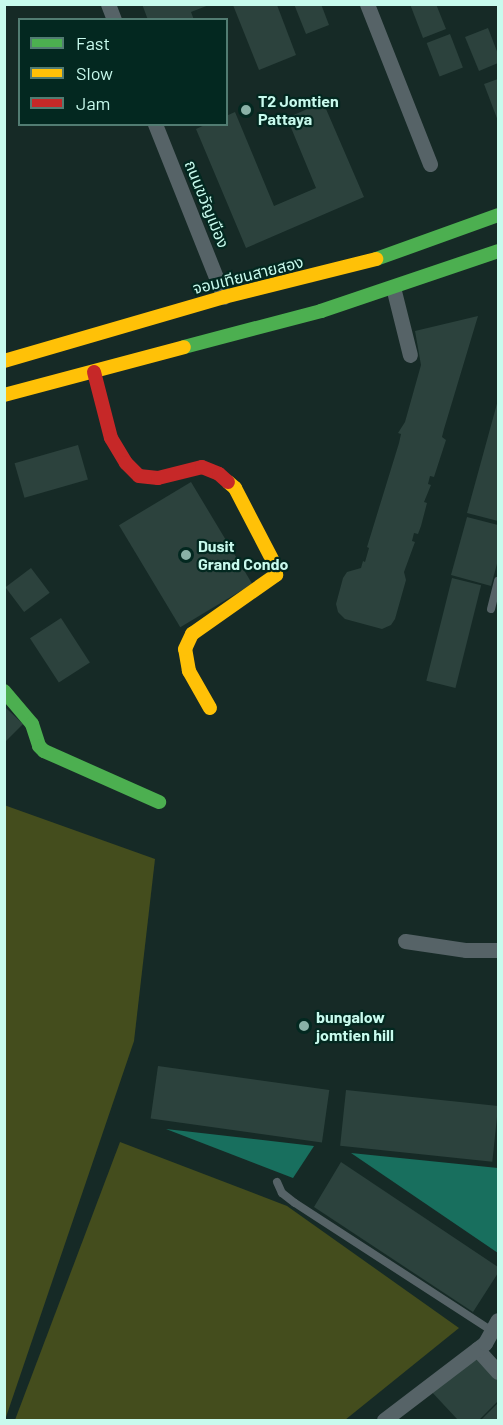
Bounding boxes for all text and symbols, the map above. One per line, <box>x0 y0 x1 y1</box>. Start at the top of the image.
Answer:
legend <box>18 18 228 126</box>
text: Fast <box>76 32 110 54</box>
text: Slow <box>76 62 113 84</box>
place label: T2 Jomtien Pattaya <box>258 91 339 129</box>
text: Jam <box>76 92 110 114</box>
marker: T2 Jomtien Pattaya <box>239 103 253 117</box>
street label: ถนนขวัญเมือง <box>181 157 233 251</box>
street label: จอมเทียนสายสอง <box>191 252 305 298</box>
place label: Dusit Grand Condo <box>198 536 289 574</box>
marker: Dusit Grand Condo <box>179 548 193 562</box>
place label: bungalow jomtien hill <box>316 1007 394 1045</box>
marker: bungalow jomtien hill <box>297 1019 311 1033</box>

